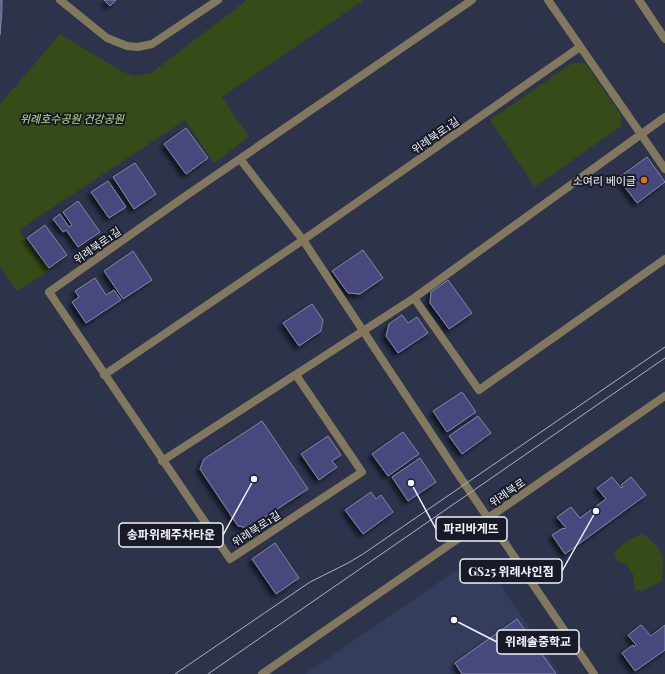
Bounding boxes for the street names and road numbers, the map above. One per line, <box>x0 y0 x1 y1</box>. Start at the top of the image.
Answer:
street label: 위례북로1길 <box>408 113 462 157</box>
street label: 위례북로1길 <box>70 223 124 267</box>
street label: 위례북로 <box>486 474 528 510</box>
street label: 위례북로1길 <box>229 507 283 549</box>

